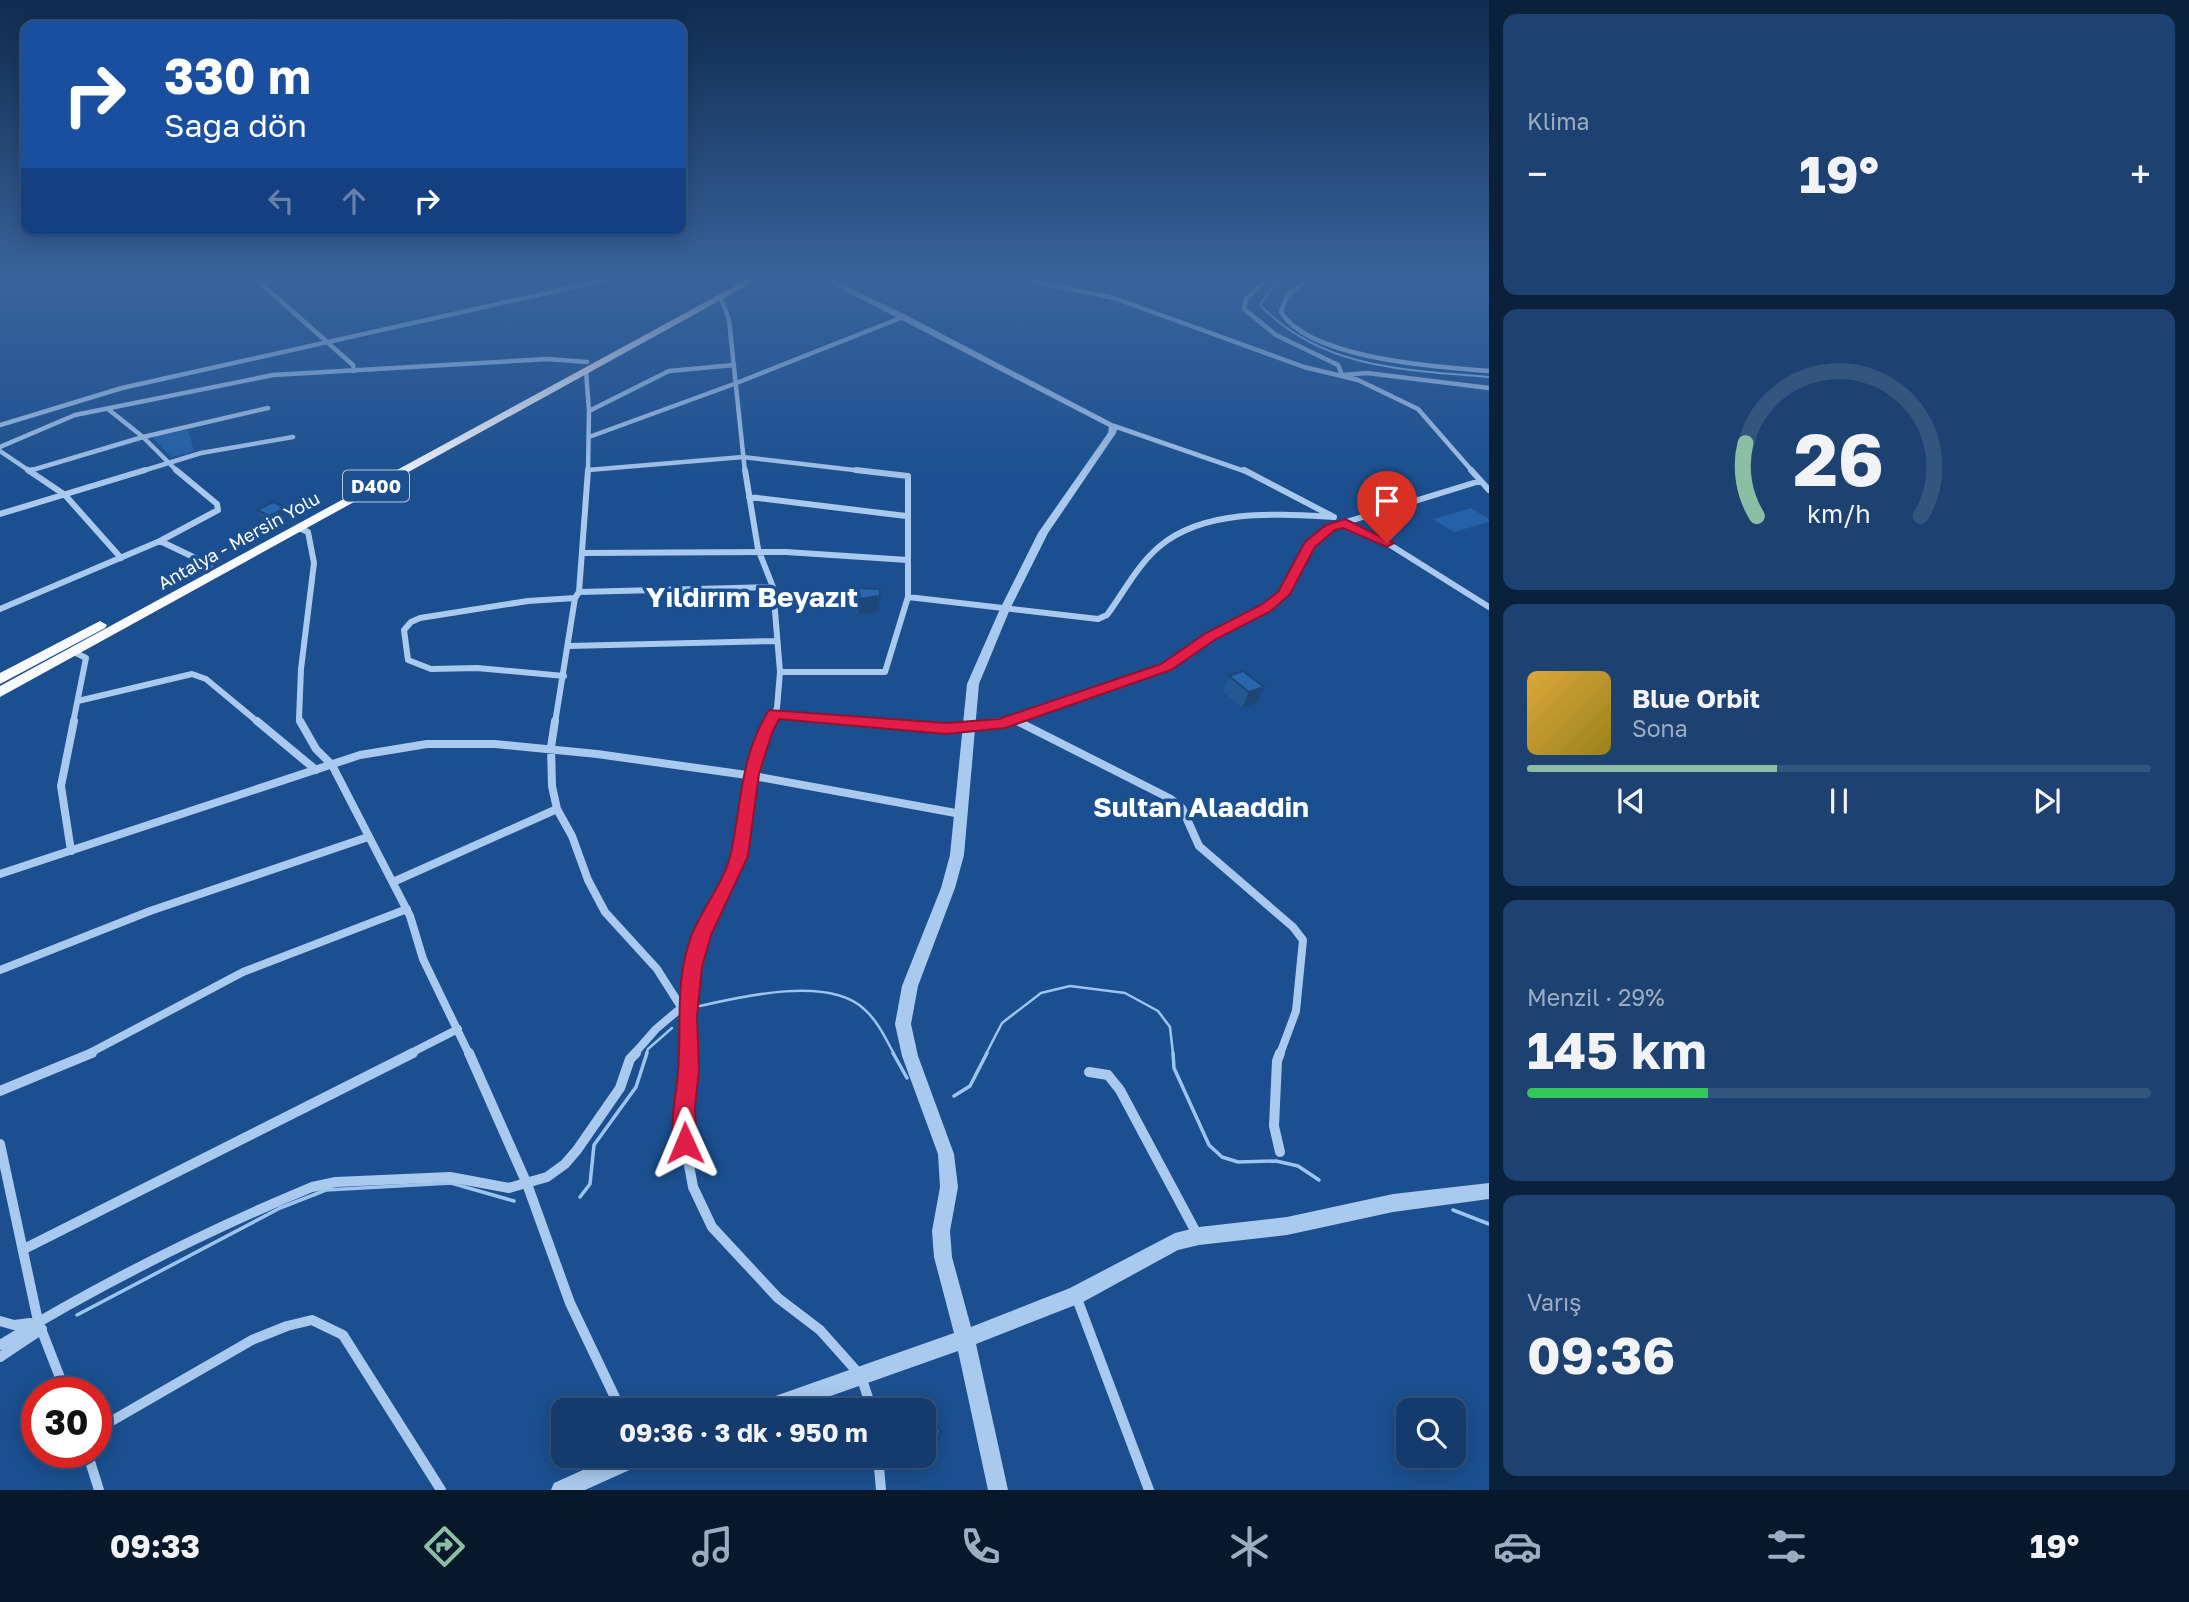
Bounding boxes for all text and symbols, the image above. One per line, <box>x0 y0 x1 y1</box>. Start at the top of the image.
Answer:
text: 330 m <box>164 46 311 105</box>
icon: right <box>49 49 140 140</box>
text: Sağa dön <box>164 106 307 144</box>
text: Klima <box>1527 107 1590 135</box>
text: 19° <box>1799 142 1879 204</box>
text: − <box>1527 151 1548 196</box>
text: + <box>2130 151 2151 196</box>
icon: left <box>262 182 300 220</box>
icon: ahead <box>335 182 373 220</box>
icon: right <box>408 182 446 220</box>
text: 26 <box>1794 415 1884 502</box>
road number: D400 <box>343 471 409 502</box>
pin <box>1357 471 1417 543</box>
icon: arrive <box>1368 482 1406 520</box>
street label: Antalya - Mersin Yolu <box>154 486 323 594</box>
text: km/h <box>1807 498 1871 529</box>
district label: Yıldırım Beyazıt <box>646 580 858 613</box>
text: Blue Orbit <box>1632 683 1760 714</box>
text: Sona <box>1632 714 1688 742</box>
icon: previous <box>1612 782 1650 820</box>
icon: pause <box>1820 782 1858 820</box>
icon: next <box>2028 782 2066 820</box>
district label: Sultan Alaaddin <box>1093 790 1309 823</box>
text: Menzil · 29% <box>1527 983 1665 1011</box>
text: 145 km <box>1527 1018 1707 1080</box>
position arrow <box>648 1106 722 1180</box>
text: Varış <box>1527 1288 1581 1316</box>
text: 09:36 <box>1527 1323 1675 1385</box>
speed limit sign: 30 <box>21 1377 112 1468</box>
map controls <box>1396 1398 1466 1468</box>
button: search <box>1396 1398 1466 1468</box>
text: 09:36 · 3 dk · 950 m <box>619 1417 868 1448</box>
icon: directions <box>420 1522 469 1571</box>
icon: music <box>688 1522 737 1571</box>
icon: phone <box>956 1522 1005 1571</box>
icon: climate <box>1225 1522 1274 1571</box>
icon: car <box>1493 1522 1542 1571</box>
icon: filters <box>1762 1522 1811 1571</box>
text: 09:33 <box>110 1527 200 1565</box>
text: 19° <box>2030 1527 2079 1565</box>

